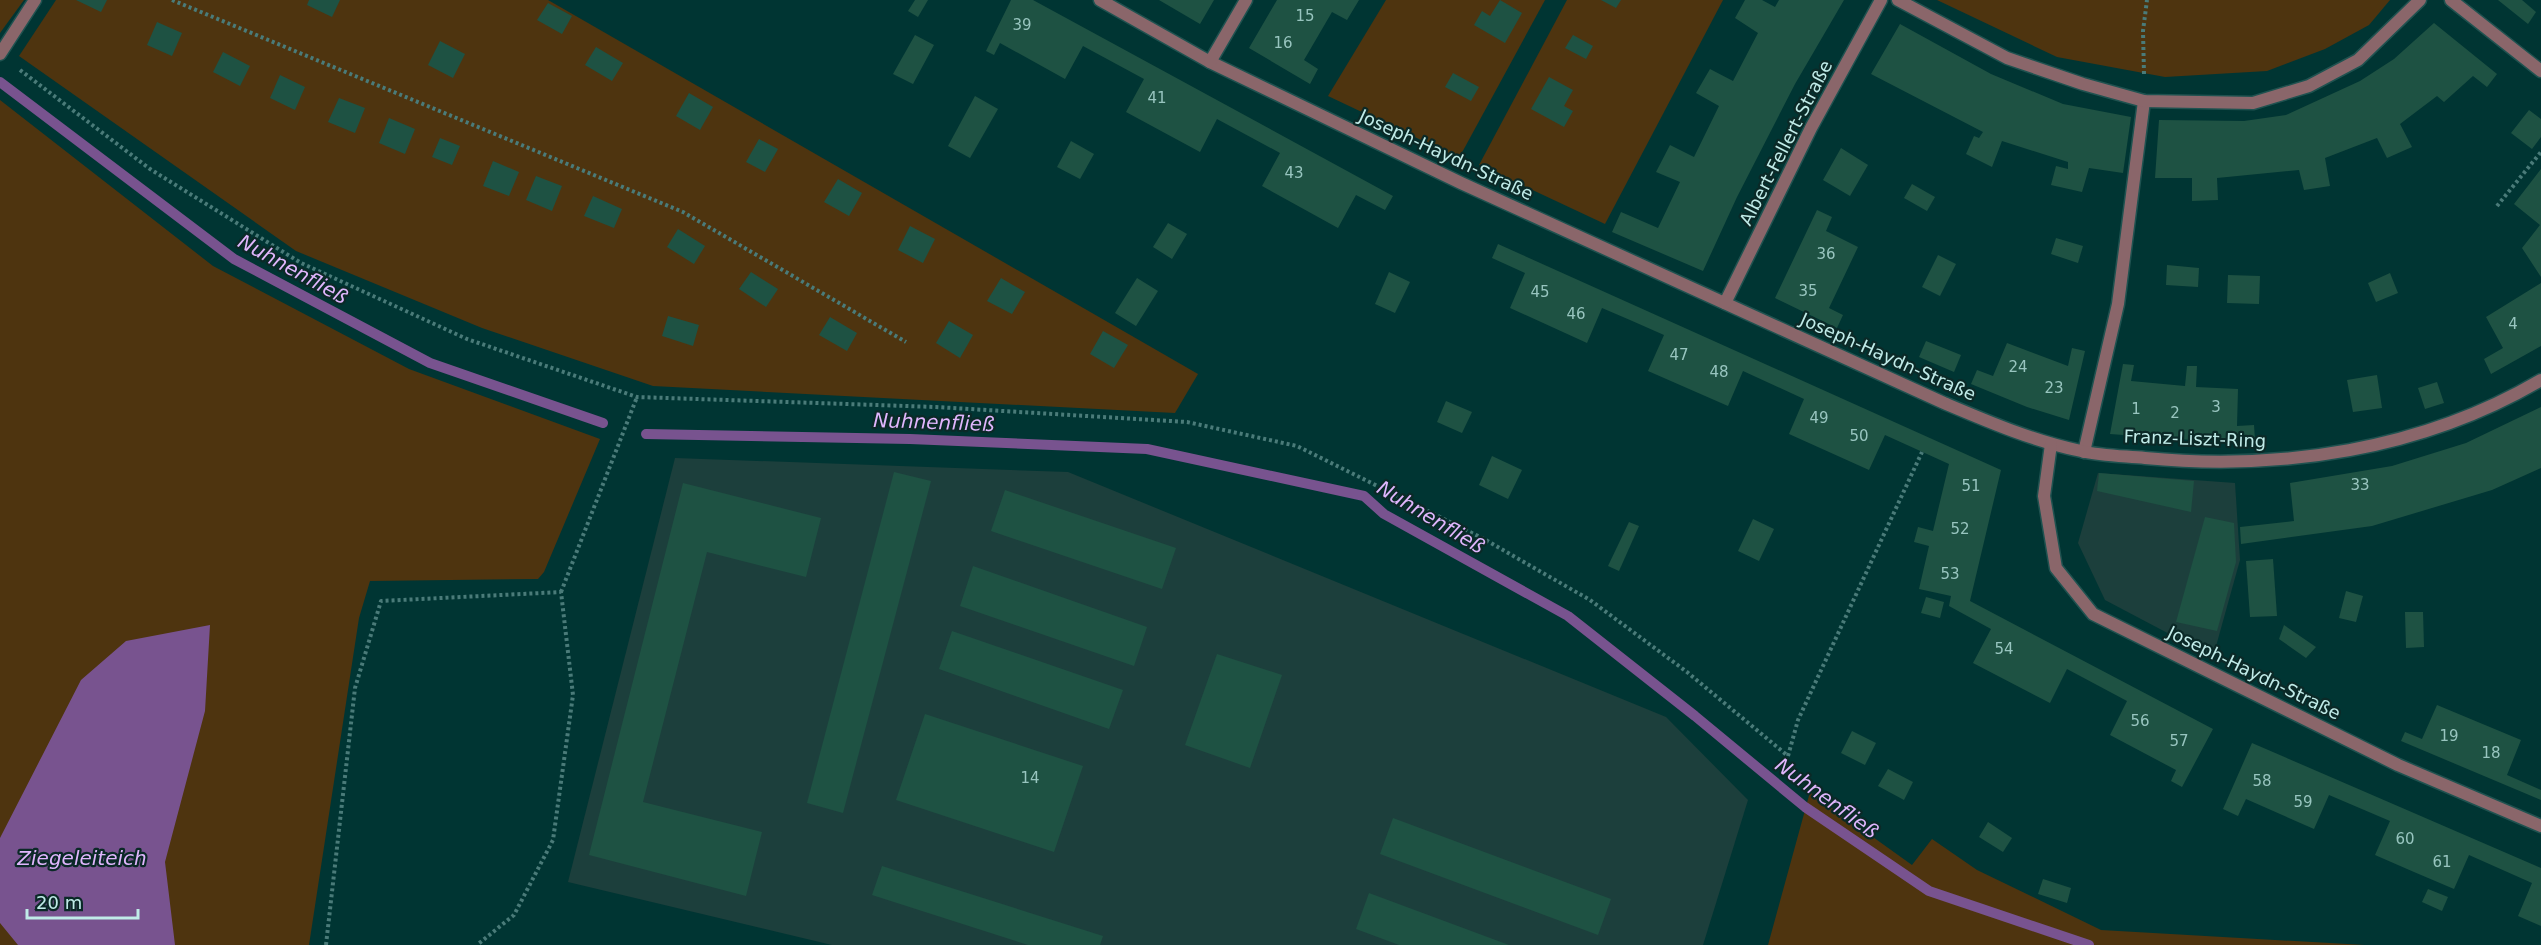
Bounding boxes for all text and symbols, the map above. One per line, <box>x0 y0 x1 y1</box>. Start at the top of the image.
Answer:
house number: 15 <box>1295 7 1315 25</box>
house number: 39 <box>1012 16 1032 34</box>
house number: 16 <box>1273 34 1293 52</box>
street label: Albert-Fellert-Straße <box>1735 57 1836 229</box>
house number: 41 <box>1147 89 1167 107</box>
street label: Joseph-Haydn-Straße <box>1355 104 1537 204</box>
house number: 43 <box>1284 164 1304 182</box>
water label: Nuhnenfließ <box>234 229 352 309</box>
house number: 36 <box>1816 245 1836 263</box>
house number: 35 <box>1798 282 1818 300</box>
house number: 45 <box>1530 283 1550 301</box>
house number: 46 <box>1566 305 1586 323</box>
street label: Joseph-Haydn-Straße <box>1796 308 1979 405</box>
house number: 4 <box>2508 315 2518 333</box>
house number: 47 <box>1669 346 1689 364</box>
house number: 24 <box>2008 358 2028 376</box>
house number: 48 <box>1709 363 1729 381</box>
house number: 23 <box>2044 379 2064 397</box>
house number: 3 <box>2211 398 2221 416</box>
house number: 1 <box>2131 400 2141 418</box>
house number: 2 <box>2170 404 2180 422</box>
water label: Nuhnenfließ <box>873 408 995 436</box>
house number: 49 <box>1809 409 1829 427</box>
street label: Franz-Liszt-Ring <box>2123 426 2267 451</box>
house number: 50 <box>1849 427 1869 445</box>
water label: Nuhnenfließ <box>1373 475 1489 559</box>
house number: 33 <box>2350 476 2370 494</box>
house number: 51 <box>1961 477 1981 495</box>
house number: 52 <box>1950 520 1970 538</box>
house number: 53 <box>1940 565 1960 583</box>
street label: Joseph-Haydn-Straße <box>2163 621 2344 724</box>
house number: 54 <box>1994 640 2014 658</box>
house number: 56 <box>2130 712 2150 730</box>
house number: 19 <box>2439 727 2459 745</box>
house number: 57 <box>2169 732 2189 750</box>
house number: 18 <box>2481 744 2501 762</box>
water label: Nuhnenfließ <box>1771 753 1883 843</box>
house number: 14 <box>1020 769 1040 787</box>
house number: 58 <box>2252 772 2272 790</box>
house number: 59 <box>2293 793 2313 811</box>
house number: 60 <box>2395 830 2415 848</box>
water label: Ziegeleiteich <box>16 846 147 870</box>
house number: 61 <box>2432 853 2452 871</box>
scale bar <box>27 882 138 920</box>
text: 20 m <box>36 892 82 913</box>

